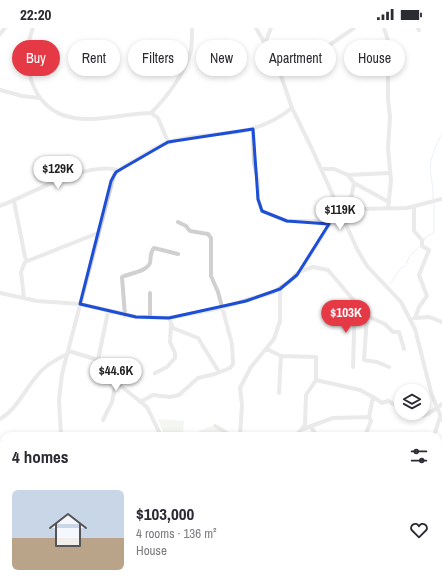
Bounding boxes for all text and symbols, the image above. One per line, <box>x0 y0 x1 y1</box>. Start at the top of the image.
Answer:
text: 22:20 <box>20 4 51 25</box>
chip: Buy <box>12 40 60 76</box>
chip: Rent <box>68 40 120 76</box>
chip: Filters <box>128 40 188 76</box>
chip: New <box>196 40 247 76</box>
chip: Apartment <box>255 40 336 76</box>
chip: House <box>344 40 405 76</box>
pin: $129K <box>30 156 86 190</box>
text: $129K <box>42 160 74 177</box>
pin: $119K <box>312 197 368 231</box>
text: $119K <box>325 201 355 218</box>
pin: $103K <box>318 300 374 334</box>
text: $103K <box>330 304 362 321</box>
pin: $44.6K <box>83 358 149 392</box>
text: $44.6K <box>99 362 133 379</box>
map controls <box>394 384 430 420</box>
button: layers <box>394 384 430 420</box>
text: 4 homes <box>12 445 69 468</box>
icon: filters <box>408 445 430 467</box>
text: $103,000 <box>136 502 194 525</box>
icon: home <box>44 506 92 554</box>
icon: heart <box>408 519 430 541</box>
text: 4 rooms · 136 m² <box>136 525 217 542</box>
text: House <box>136 542 167 559</box>

